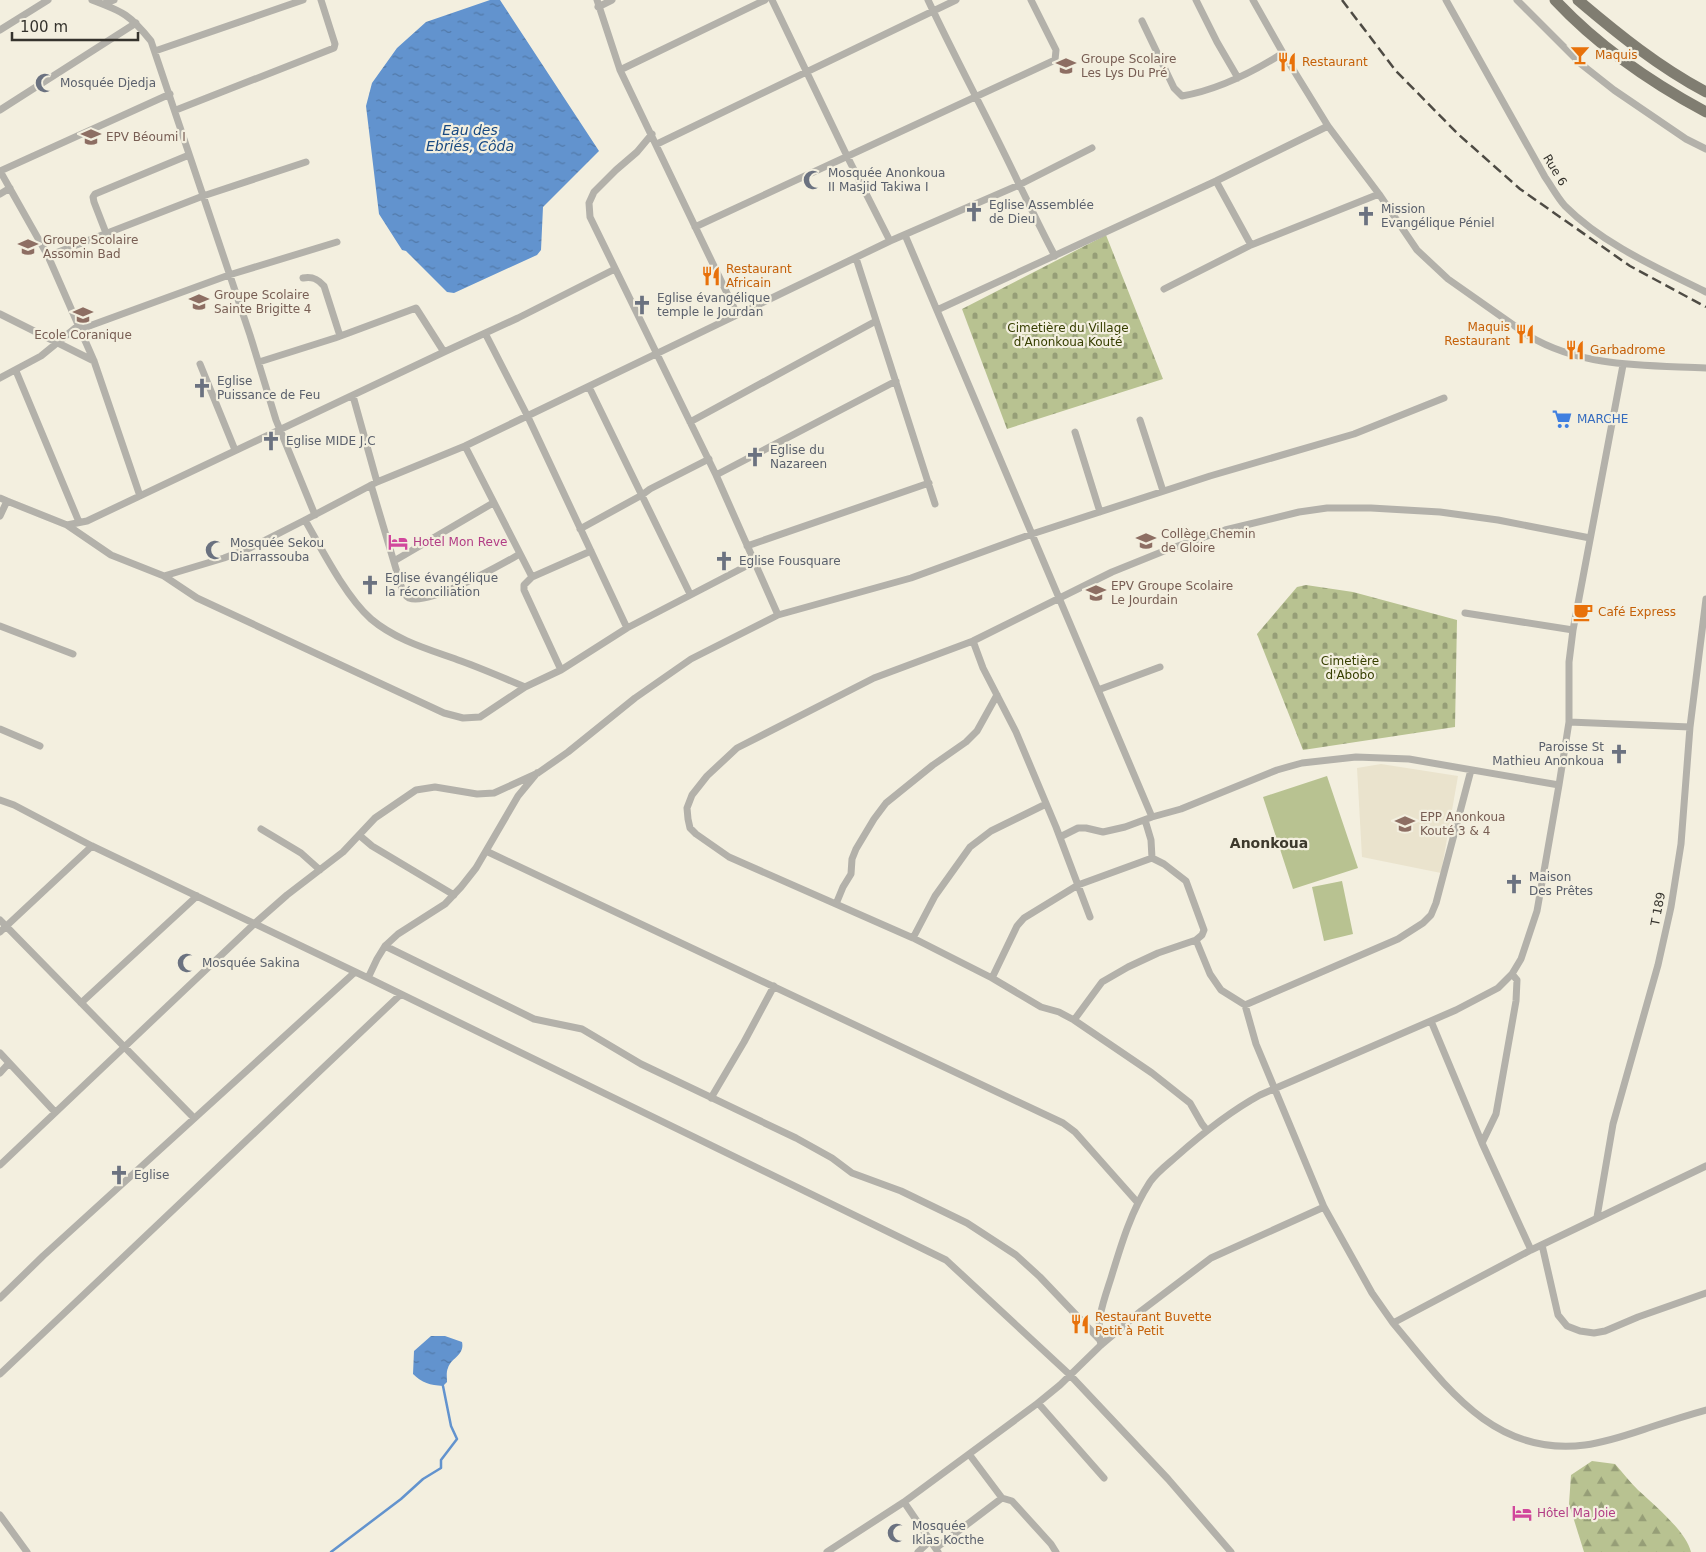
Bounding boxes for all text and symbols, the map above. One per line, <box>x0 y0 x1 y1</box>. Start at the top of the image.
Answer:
scale bar <box>12 10 139 42</box>
text: 100 m <box>20 18 68 36</box>
bar icon: Maquis <box>1569 44 1591 66</box>
place label: Maquis <box>1595 48 1638 62</box>
restaurant icon: Restaurant <box>1276 51 1298 73</box>
place label: Groupe Scolaire Les Lys Du Pré <box>1081 52 1176 80</box>
school or university icon: Groupe Scolaire Les Lys Du Pré <box>1055 55 1077 77</box>
place label: Restaurant <box>1302 55 1368 69</box>
mosque icon: Mosquée Djedja <box>34 72 56 94</box>
place label: Mosquée Djedja <box>60 76 156 90</box>
water label: Eau des Ebriés, Côda <box>426 122 514 154</box>
school or university icon: EPV Béoumi I <box>80 126 102 148</box>
place label: EPV Béoumi I <box>106 130 186 144</box>
street label: Rue 6 <box>1540 152 1570 188</box>
place label: Mosquée Anonkoua II Masjid Takiwa I <box>828 166 945 194</box>
mosque icon: Mosquée Anonkoua II Masjid Takiwa I <box>802 169 824 191</box>
place label: Eglise Assemblée de Dieu <box>989 198 1094 226</box>
church icon: Eglise Assemblée de Dieu <box>963 201 985 223</box>
place label: Mission Evangélique Péniel <box>1381 202 1495 230</box>
church icon: Mission Evangélique Péniel <box>1355 205 1377 227</box>
place label: Groupe Scolaire Assomin Bad <box>43 233 138 261</box>
school or university icon: Groupe Scolaire Assomin Bad <box>17 236 39 258</box>
place label: Restaurant Africain <box>726 262 792 290</box>
restaurant icon: Restaurant Africain <box>700 265 722 287</box>
place label: Groupe Scolaire Sainte Brigitte 4 <box>214 288 312 316</box>
school or university icon: Groupe Scolaire Sainte Brigitte 4 <box>188 291 210 313</box>
place label: Eglise évangélique temple le Jourdan <box>657 291 770 319</box>
church icon: Eglise évangélique temple le Jourdan <box>631 294 653 316</box>
school or university icon: Ecole Coranique <box>72 304 94 326</box>
place label: Maquis Restaurant <box>1444 320 1510 348</box>
park label: Cimetière du Village d'Anonkoua Kouté <box>1007 321 1129 349</box>
restaurant icon: Maquis Restaurant <box>1514 323 1536 345</box>
place label: Ecole Coranique <box>34 328 132 342</box>
restaurant icon: Garbadrome <box>1564 339 1586 361</box>
place label: Garbadrome <box>1590 343 1665 357</box>
place label: Eglise Puissance de Feu <box>217 374 320 402</box>
church icon: Eglise Puissance de Feu <box>191 377 213 399</box>
supermarket icon: MARCHE <box>1551 408 1573 430</box>
place label: MARCHE <box>1577 412 1628 426</box>
church icon: Eglise MIDE J.C <box>260 430 282 452</box>
place label: Eglise MIDE J.C <box>286 434 376 448</box>
place label: Eglise du Nazareen <box>770 443 827 471</box>
church icon: Eglise du Nazareen <box>744 446 766 468</box>
place label: Collège Chemin de Gloire <box>1161 527 1256 555</box>
school or university icon: Collège Chemin de Gloire <box>1135 530 1157 552</box>
hotel icon: Hotel Mon Reve <box>387 531 409 553</box>
place label: Hotel Mon Reve <box>413 535 507 549</box>
place label: Mosquée Sekou Diarrassouba <box>230 536 324 564</box>
mosque icon: Mosquée Sekou Diarrassouba <box>204 539 226 561</box>
church icon: Eglise Fousquare <box>713 550 735 572</box>
place label: Eglise Fousquare <box>739 554 841 568</box>
place label: Eglise évangélique la réconciliation <box>385 571 498 599</box>
church icon: Eglise évangélique la réconciliation <box>359 574 381 596</box>
place label: EPV Groupe Scolaire Le Jourdain <box>1111 579 1233 607</box>
school or university icon: EPV Groupe Scolaire Le Jourdain <box>1085 582 1107 604</box>
cafe icon: Café Express <box>1572 601 1594 623</box>
place label: Café Express <box>1598 605 1676 619</box>
park label: Cimetière d'Abobo <box>1321 654 1379 682</box>
place label: Paroisse St Mathieu Anonkoua <box>1492 740 1604 768</box>
church icon: Paroisse St Mathieu Anonkoua <box>1608 743 1630 765</box>
place label: EPP Anonkoua Kouté 3 & 4 <box>1420 810 1505 838</box>
school or university icon: EPP Anonkoua Kouté 3 & 4 <box>1394 813 1416 835</box>
district label: Anonkoua <box>1230 835 1308 851</box>
place label: Maison Des Prêtes <box>1529 870 1593 898</box>
church icon: Maison Des Prêtes <box>1503 873 1525 895</box>
street label: T 189 <box>1648 891 1668 928</box>
mosque icon: Mosquée Sakina <box>176 952 198 974</box>
place label: Mosquée Sakina <box>202 956 300 970</box>
church icon: Eglise <box>108 1164 130 1186</box>
place label: Eglise <box>134 1168 170 1182</box>
place label: Restaurant Buvette Petit à Petit <box>1095 1310 1212 1338</box>
restaurant icon: Restaurant Buvette Petit à Petit <box>1069 1313 1091 1335</box>
hotel icon: Hôtel Ma Joie <box>1511 1502 1533 1524</box>
place label: Hôtel Ma Joie <box>1537 1506 1616 1520</box>
place label: Mosquée Iklas Kocthe <box>912 1519 984 1547</box>
mosque icon: Mosquée Iklas Kocthe <box>886 1522 908 1544</box>

